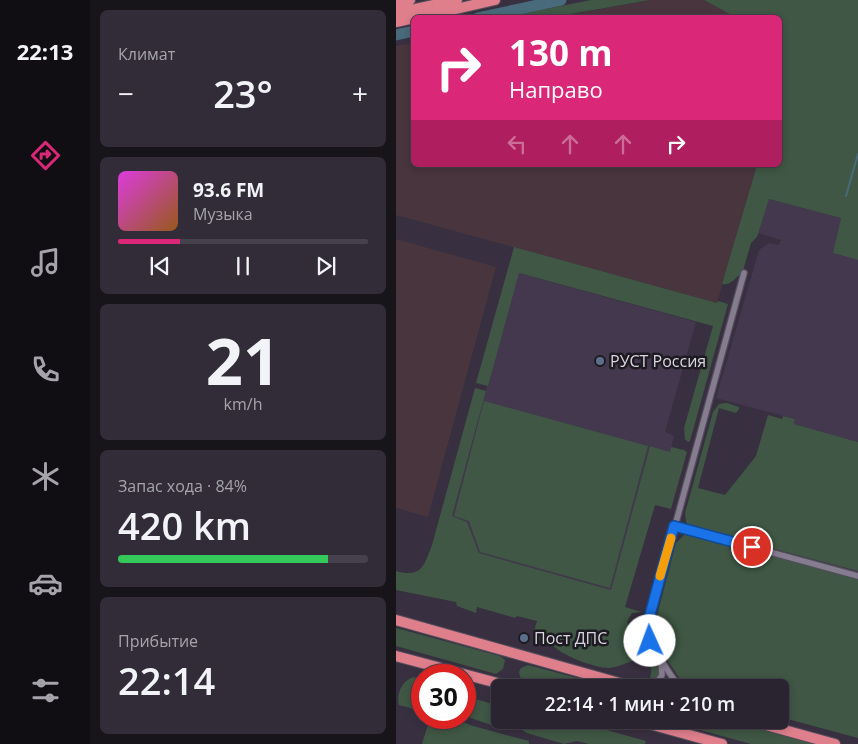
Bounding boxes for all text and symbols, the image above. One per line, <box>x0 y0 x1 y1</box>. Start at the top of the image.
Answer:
text: 130 m <box>509 29 613 76</box>
icon: right <box>426 35 491 100</box>
text: 22:13 <box>17 36 73 66</box>
text: Климат <box>118 43 175 65</box>
text: 23° <box>213 67 273 119</box>
text: − <box>118 74 134 112</box>
text: + <box>352 74 368 112</box>
text: Направо <box>509 74 603 104</box>
icon: left <box>503 130 531 158</box>
icon: ahead <box>556 130 584 158</box>
icon: ahead <box>609 130 637 158</box>
icon: right <box>662 130 690 158</box>
icon: directions <box>28 138 63 173</box>
text: 93.6 FM <box>193 177 264 203</box>
text: Музыка <box>193 203 253 225</box>
icon: music <box>28 245 63 280</box>
icon: previous <box>146 252 174 280</box>
icon: pause <box>229 252 257 280</box>
icon: next <box>312 252 340 280</box>
text: 21 <box>206 316 280 404</box>
place label: РУСТ Россия <box>610 350 706 372</box>
icon: phone <box>28 352 63 387</box>
marker: РУСТ Россия <box>594 355 606 367</box>
text: km/h <box>224 393 262 415</box>
icon: climate <box>28 459 63 494</box>
text: Запас хода · 84% <box>118 475 247 497</box>
text: 420 km <box>118 499 251 551</box>
pin <box>731 526 773 568</box>
icon: arrive <box>738 533 766 561</box>
icon: car <box>28 566 63 601</box>
position arrow <box>623 614 675 666</box>
place label: Пост ДПС <box>534 627 607 649</box>
text: Прибытие <box>118 630 198 652</box>
marker: Пост ДПС <box>518 632 530 644</box>
text: 22:14 <box>118 654 215 706</box>
speed limit sign: 30 <box>411 664 476 729</box>
icon: filters <box>28 673 63 708</box>
text: 22:14 · 1 мин · 210 m <box>545 691 735 717</box>

